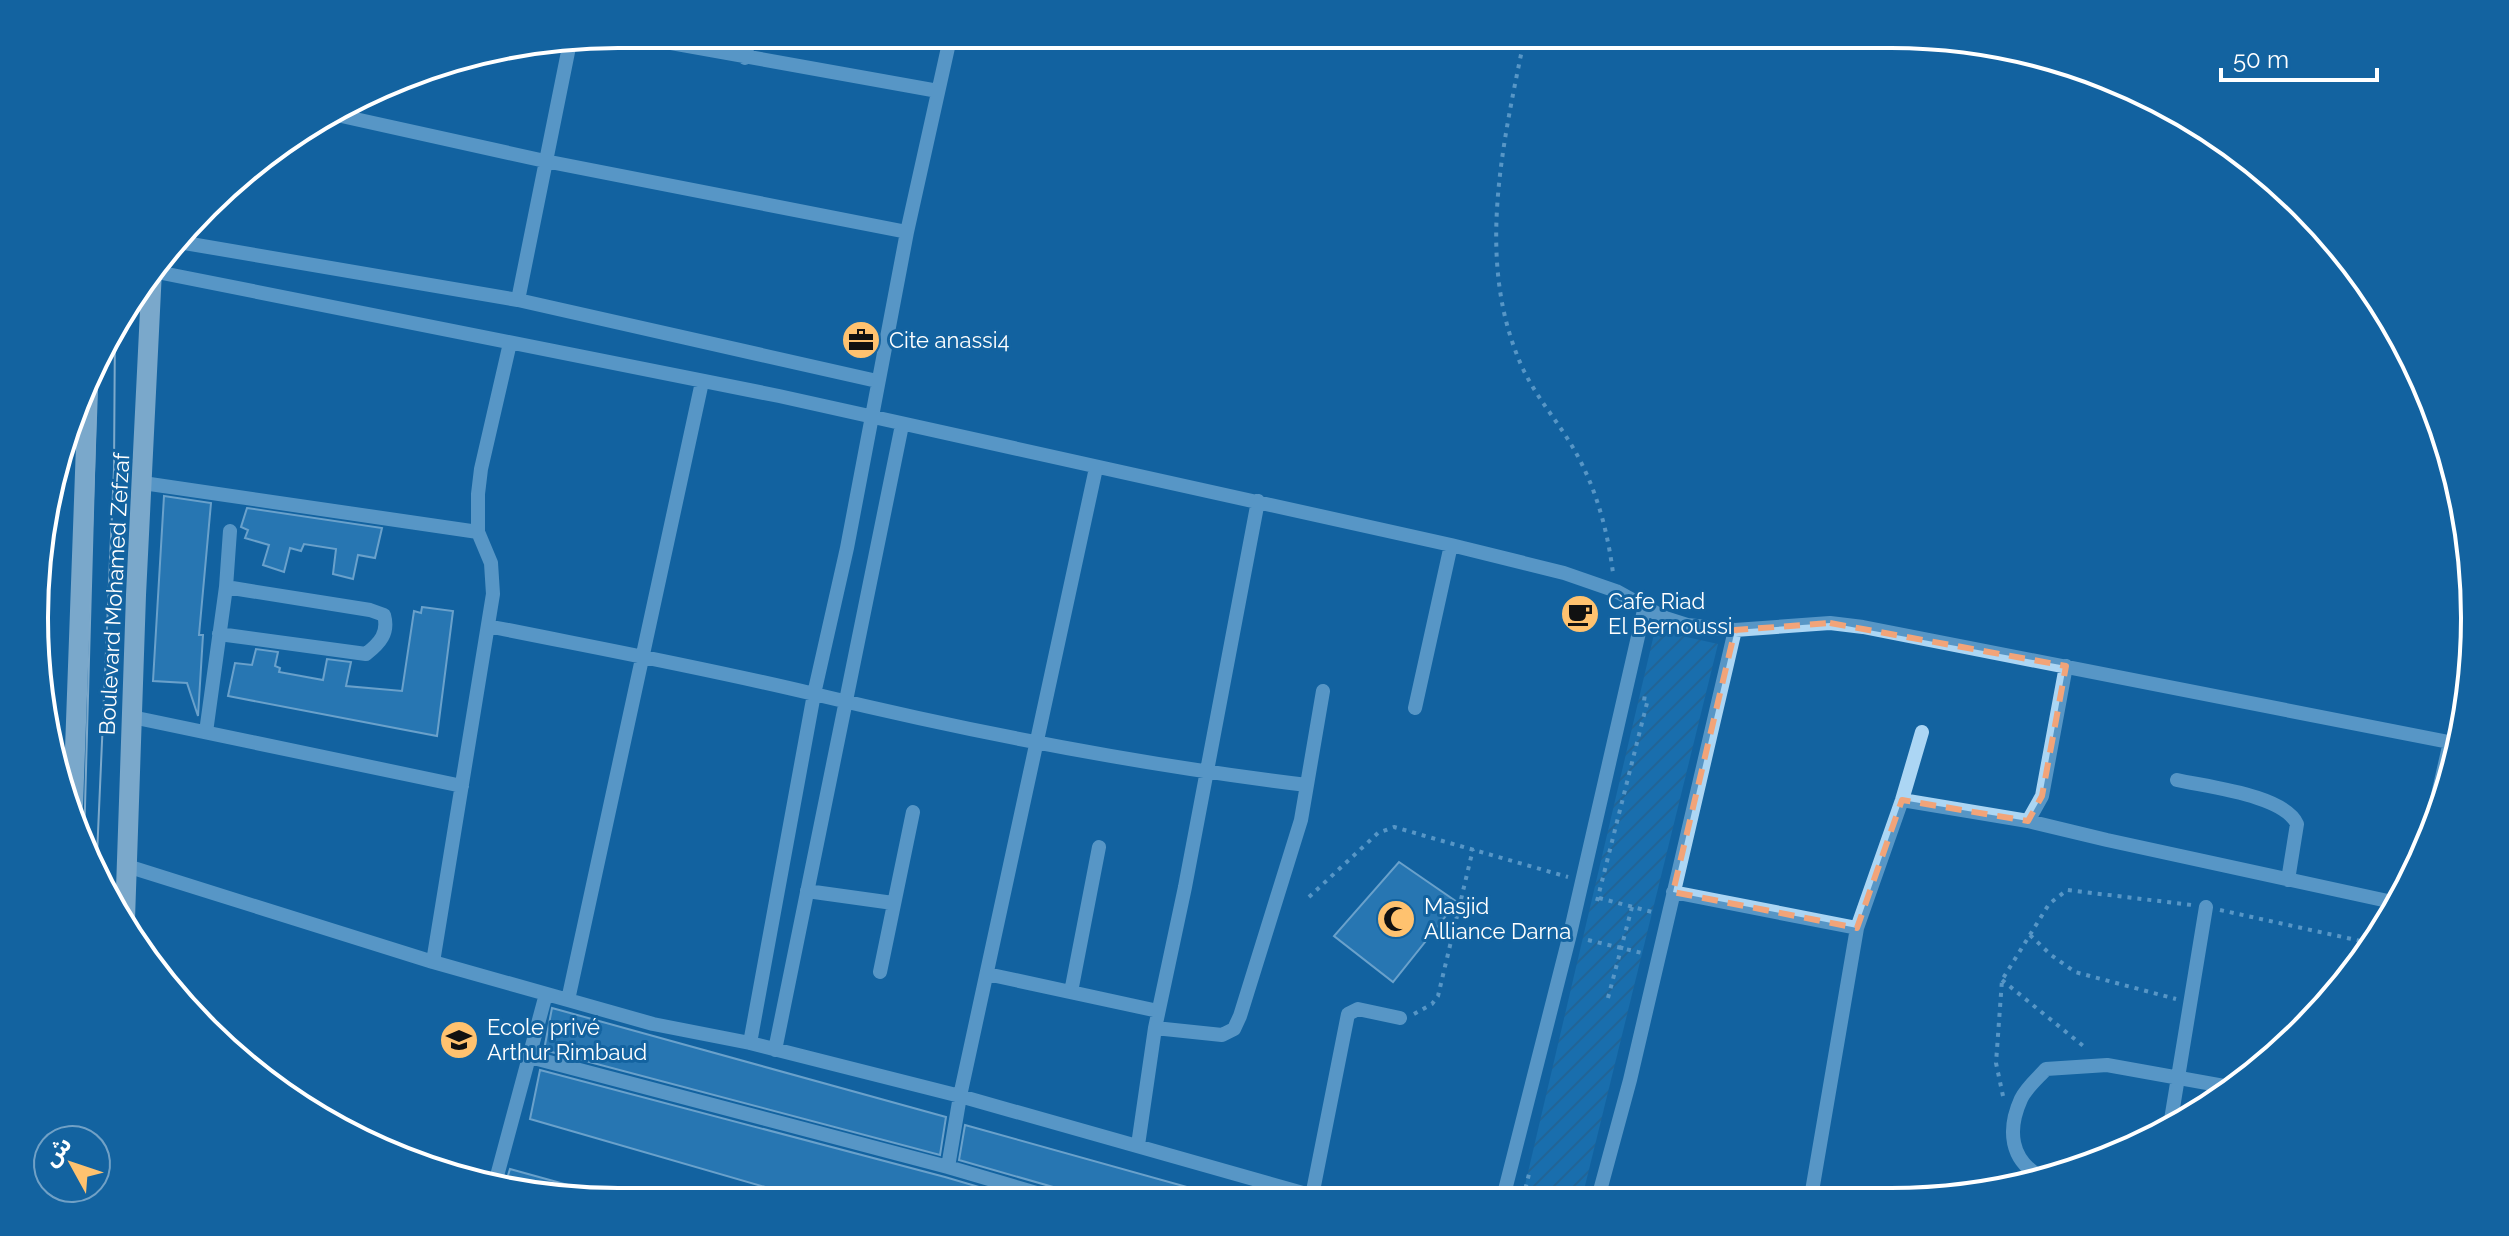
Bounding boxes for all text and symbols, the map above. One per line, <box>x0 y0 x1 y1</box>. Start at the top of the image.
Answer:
scale bar <box>2221 32 2377 82</box>
text: 50 m <box>2233 45 2289 74</box>
office icon: Cite anassi4 <box>840 319 882 361</box>
place label: Cite anassi4 <box>889 327 1009 353</box>
street label: Boulevard Mohamed Zefzaf <box>94 452 134 736</box>
place label: Cafe Riad El Bernoussi <box>1608 588 1733 639</box>
cafe icon: Cafe Riad El Bernoussi <box>1559 593 1601 635</box>
place label: Masjid Alliance Darna <box>1424 893 1571 944</box>
mosque icon: Masjid Alliance Darna <box>1375 898 1417 940</box>
place label: Ecole privé Arthur Rimbaud <box>487 1014 647 1065</box>
school or university icon: Ecole privé Arthur Rimbaud <box>438 1019 480 1061</box>
north arrow <box>32 1124 112 1204</box>
text: ش <box>37 1131 76 1171</box>

